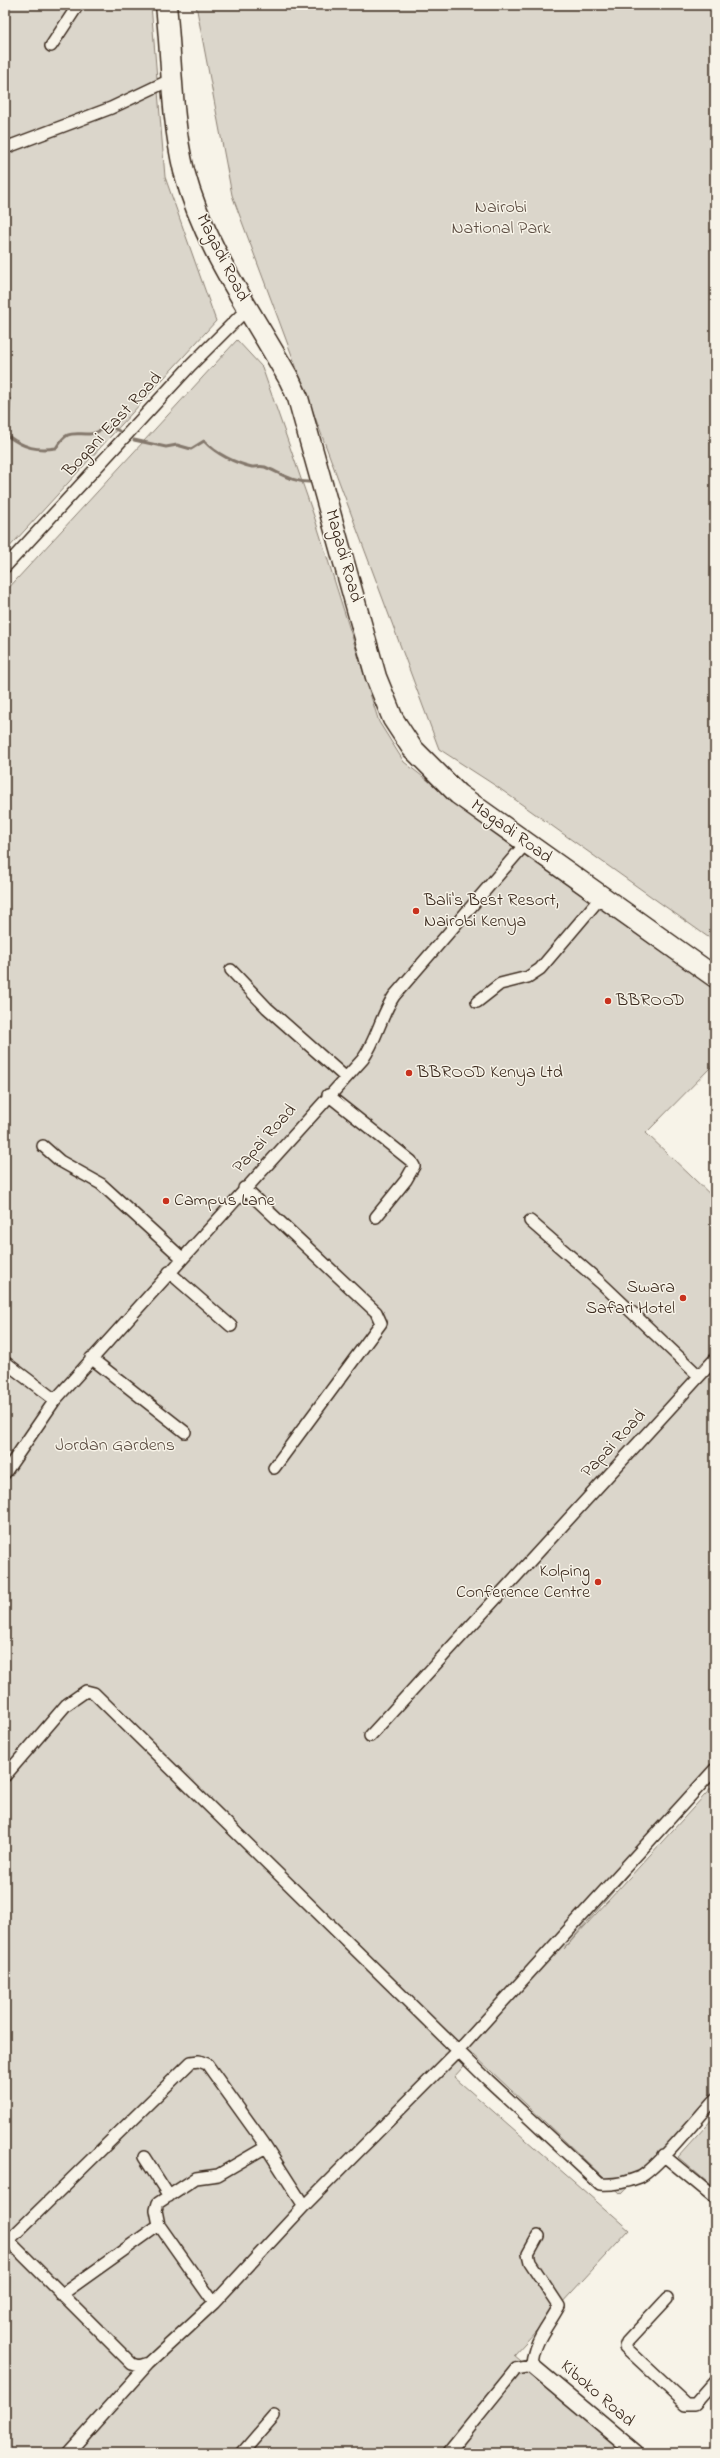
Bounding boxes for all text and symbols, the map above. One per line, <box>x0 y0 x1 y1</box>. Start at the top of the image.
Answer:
park label: Nairobi National Park <box>451 195 551 242</box>
street label: Magadi Road <box>188 210 255 307</box>
street label: Bogani East Road <box>57 367 169 485</box>
street label: Magadi Road <box>316 507 369 606</box>
street label: Magadi Road <box>464 793 557 871</box>
place label: Bali's Best Resort, Nairobi Kenya <box>423 888 559 935</box>
marker: Bali's Best Resort, Nairobi Kenya <box>411 906 421 916</box>
place label: BBROOD <box>615 988 685 1014</box>
marker: BBROOD <box>603 996 613 1006</box>
place label: BBROOD Kenya Ltd <box>416 1060 563 1086</box>
marker: BBROOD Kenya Ltd <box>404 1068 414 1078</box>
street label: Papai Road <box>227 1099 303 1179</box>
place label: Campus Lane <box>174 1188 276 1214</box>
marker: Campus Lane <box>161 1196 171 1206</box>
place label: Swara Safari Hotel <box>585 1275 675 1322</box>
marker: Swara Safari Hotel <box>678 1293 688 1303</box>
street label: Papai Road <box>575 1404 653 1484</box>
park label: Jordan Gardens <box>55 1433 175 1459</box>
place label: Kolping Conference Centre <box>456 1559 591 1606</box>
marker: Kolping Conference Centre <box>593 1577 603 1587</box>
street label: Kiboko Road <box>554 2354 640 2434</box>

